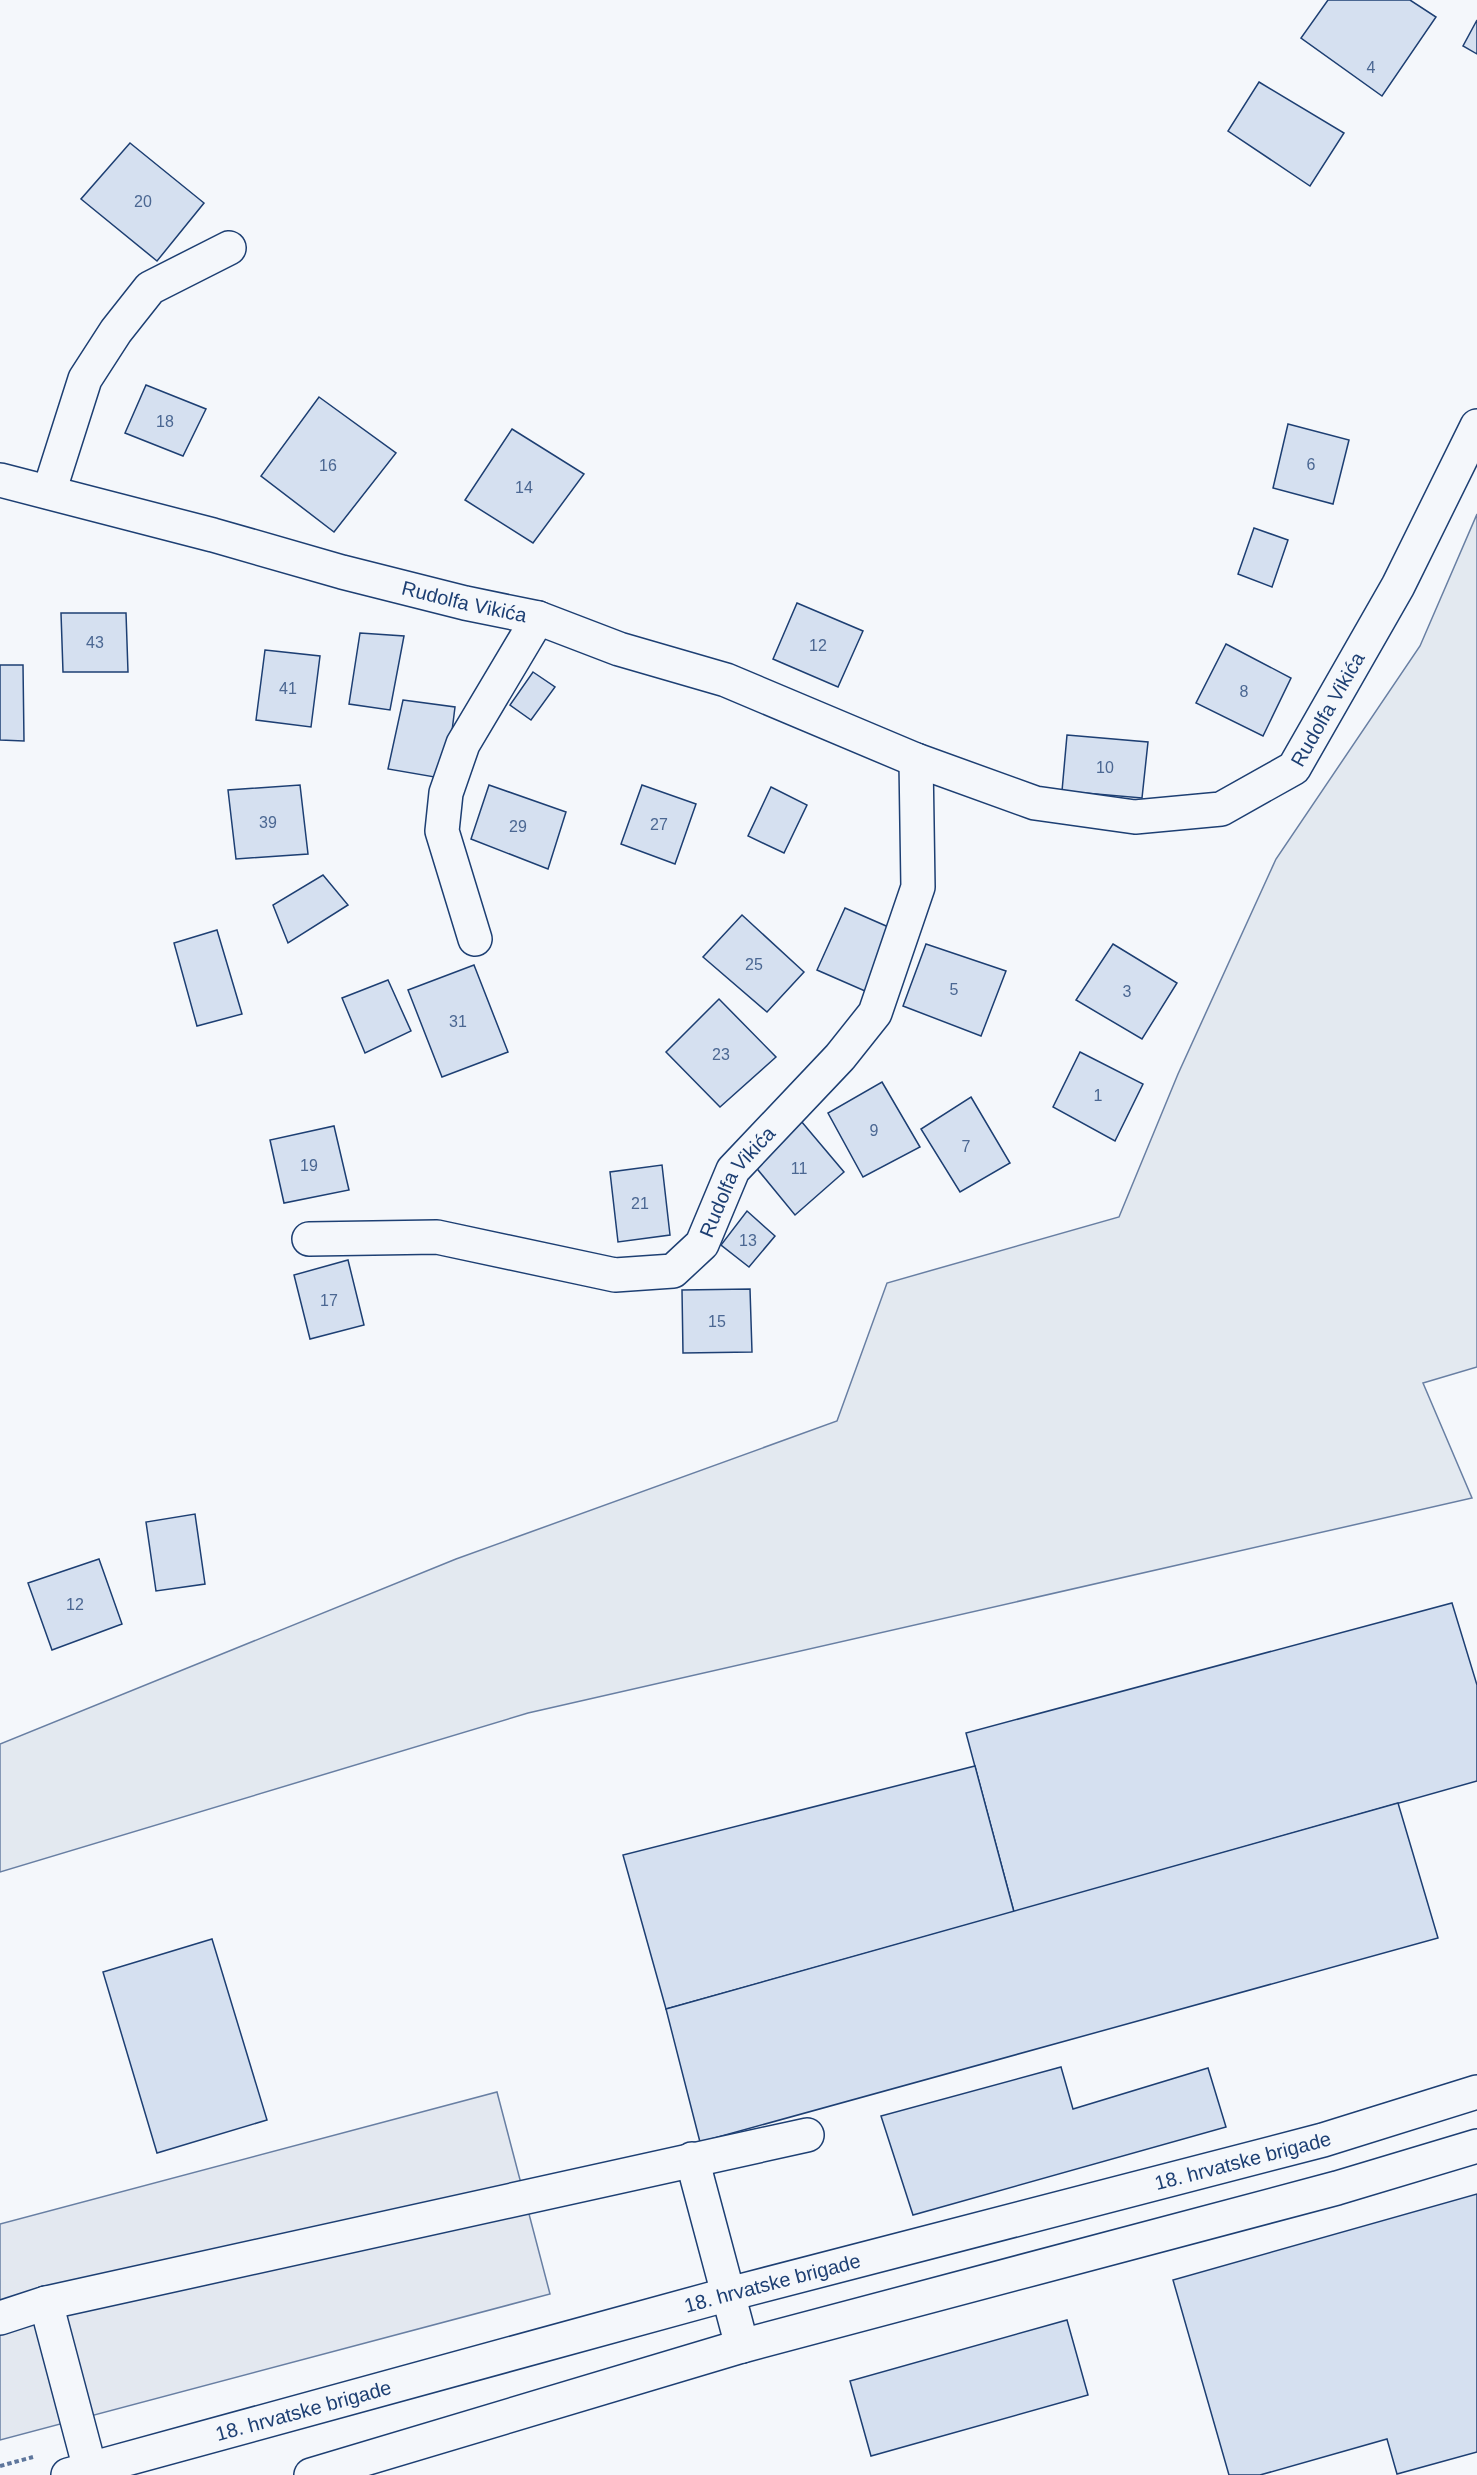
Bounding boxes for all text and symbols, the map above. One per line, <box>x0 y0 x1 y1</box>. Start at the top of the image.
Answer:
house number: 4 <box>1367 59 1376 76</box>
house number: 20 <box>134 193 152 210</box>
house number: 18 <box>156 413 174 430</box>
house number: 6 <box>1307 456 1316 473</box>
house number: 16 <box>319 457 337 474</box>
house number: 14 <box>515 479 533 496</box>
street label: Rudolfa Vikića <box>399 576 530 627</box>
house number: 43 <box>86 634 104 651</box>
house number: 12 <box>809 637 827 654</box>
street label: Rudolfa Vikića <box>1286 648 1369 770</box>
house number: 41 <box>279 680 297 697</box>
house number: 8 <box>1240 683 1249 700</box>
house number: 10 <box>1096 759 1114 776</box>
house number: 39 <box>259 814 277 831</box>
house number: 27 <box>650 816 668 833</box>
house number: 29 <box>509 818 527 835</box>
house number: 25 <box>745 956 763 973</box>
house number: 5 <box>950 981 959 998</box>
house number: 3 <box>1123 983 1132 1000</box>
house number: 31 <box>449 1013 467 1030</box>
house number: 23 <box>712 1046 730 1063</box>
house number: 1 <box>1094 1087 1103 1104</box>
street label: Rudolfa Vikića <box>695 1121 780 1240</box>
house number: 9 <box>870 1122 879 1139</box>
house number: 7 <box>962 1138 971 1155</box>
house number: 19 <box>300 1157 318 1174</box>
house number: 11 <box>791 1160 807 1177</box>
house number: 21 <box>631 1195 649 1212</box>
house number: 13 <box>739 1232 757 1249</box>
house number: 17 <box>320 1292 338 1309</box>
house number: 15 <box>708 1313 726 1330</box>
house number: 12 <box>66 1596 84 1613</box>
street label: 18. hrvatske brigade <box>1152 2127 1334 2194</box>
street label: 18. hrvatske brigade <box>682 2249 863 2317</box>
street label: 18. hrvatske brigade <box>213 2376 394 2445</box>

